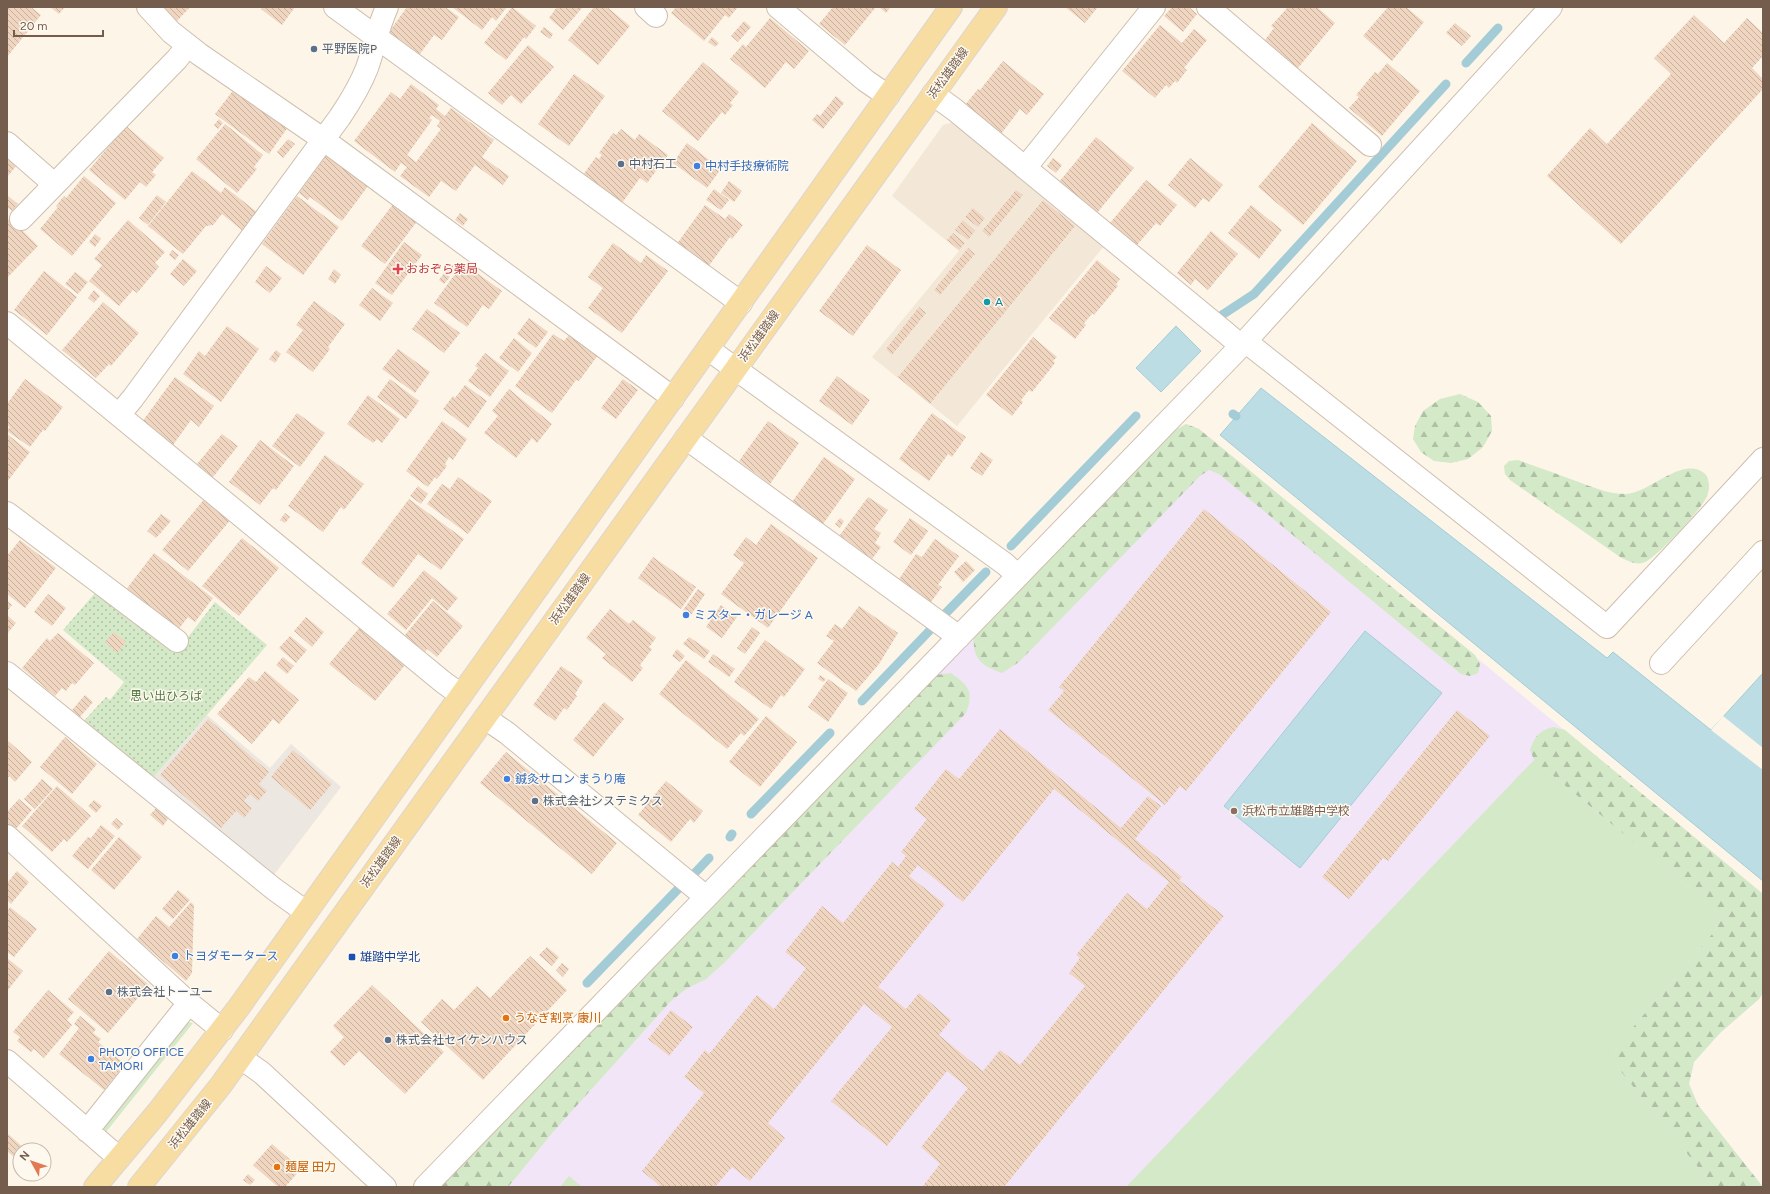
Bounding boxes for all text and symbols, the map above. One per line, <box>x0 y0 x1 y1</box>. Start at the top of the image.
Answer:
scale bar <box>14 12 103 38</box>
text: 20 m <box>20 19 48 33</box>
place label: 平野医院P <box>322 42 377 56</box>
marker: 平野医院P <box>309 44 319 54</box>
street label: 浜松雄踏線 <box>925 45 971 101</box>
place label: 中村石工 <box>629 157 677 171</box>
marker: 中村石工 <box>616 159 626 169</box>
place label: 中村手技療術院 <box>705 159 789 173</box>
marker: 中村手技療術院 <box>692 161 702 171</box>
place label: おおぞら薬局 <box>406 262 478 276</box>
marker: おおぞら薬局 <box>393 264 403 274</box>
place label: A <box>995 295 1003 309</box>
marker: A <box>982 297 992 307</box>
street label: 浜松雄踏線 <box>736 308 782 364</box>
street label: 浜松雄踏線 <box>547 571 593 627</box>
place label: ミスター・ガレージ A <box>694 608 813 622</box>
marker: ミスター・ガレージ A <box>681 610 691 620</box>
park label: 思い出ひろば <box>130 689 202 703</box>
place label: 鍼灸サロン まうり庵 <box>515 772 626 786</box>
marker: 鍼灸サロン まうり庵 <box>502 774 512 784</box>
place label: 株式会社システミクス <box>543 794 663 808</box>
marker: 株式会社システミクス <box>530 796 540 806</box>
place label: 浜松市立雄踏中学校 <box>1242 804 1350 818</box>
marker: 浜松市立雄踏中学校 <box>1229 806 1239 816</box>
street label: 浜松雄踏線 <box>358 834 404 890</box>
place label: トヨダモータース <box>183 949 278 963</box>
place label: 雄踏中学北 <box>360 950 420 964</box>
marker: トヨダモータース <box>170 951 180 961</box>
marker: 雄踏中学北 <box>347 952 357 962</box>
place label: 株式会社トーユー <box>117 985 213 999</box>
marker: 株式会社トーユー <box>104 987 114 997</box>
place label: うなぎ割烹 康川 <box>514 1011 601 1025</box>
marker: うなぎ割烹 康川 <box>501 1013 511 1023</box>
place label: 株式会社セイケンハウス <box>396 1033 528 1047</box>
marker: 株式会社セイケンハウス <box>383 1035 393 1045</box>
place label: PHOTO OFFICE TAMORI <box>99 1045 184 1073</box>
marker: PHOTO OFFICE TAMORI <box>86 1054 96 1064</box>
street label: 浜松雄踏線 <box>166 1096 214 1152</box>
north arrow <box>12 1142 52 1182</box>
text: N <box>17 1148 32 1163</box>
place label: 麺屋 田力 <box>285 1160 336 1174</box>
marker: 麺屋 田力 <box>272 1162 282 1172</box>

